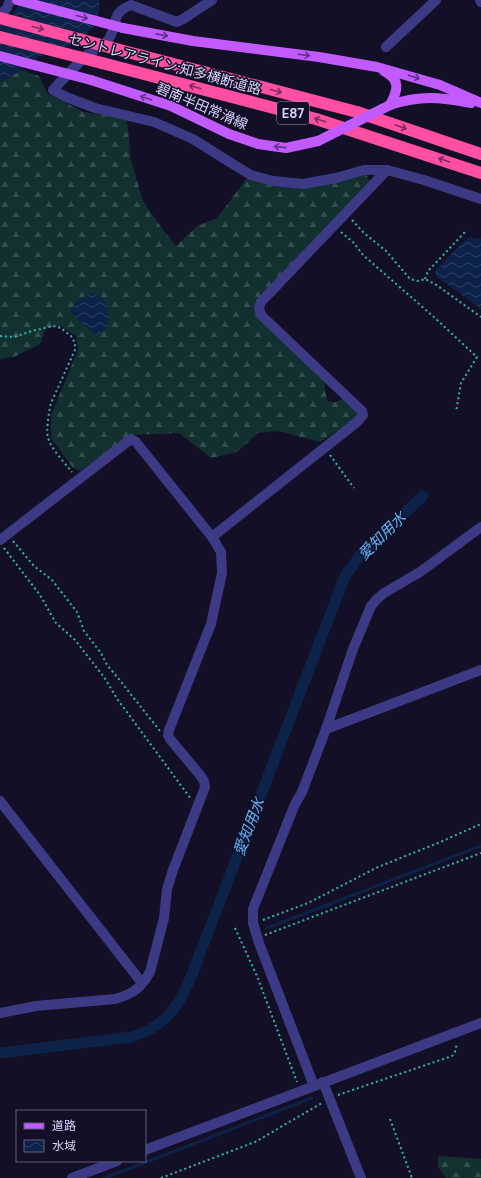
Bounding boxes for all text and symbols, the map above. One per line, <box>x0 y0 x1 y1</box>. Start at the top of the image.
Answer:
one-way arrow <box>75 14 88 21</box>
one-way arrow <box>31 25 44 32</box>
street label: セントレアライン;知多横断道路 <box>66 30 264 98</box>
one-way arrow <box>155 31 168 39</box>
one-way arrow <box>297 51 310 59</box>
one-way arrow <box>407 74 420 81</box>
street label: 碧南半田常滑線 <box>153 79 251 133</box>
one-way arrow <box>189 83 202 91</box>
one-way arrow <box>269 87 282 95</box>
one-way arrow <box>139 94 152 101</box>
road number: E87 <box>277 102 309 124</box>
one-way arrow <box>314 116 327 123</box>
one-way arrow <box>394 124 407 131</box>
one-way arrow <box>274 143 287 151</box>
one-way arrow <box>438 156 450 164</box>
water label: 愛知用水 <box>354 506 412 564</box>
water label: 愛知用水 <box>229 794 270 859</box>
legend <box>16 1110 146 1162</box>
text: 道路 <box>52 1118 76 1134</box>
text: 水域 <box>52 1138 76 1154</box>

